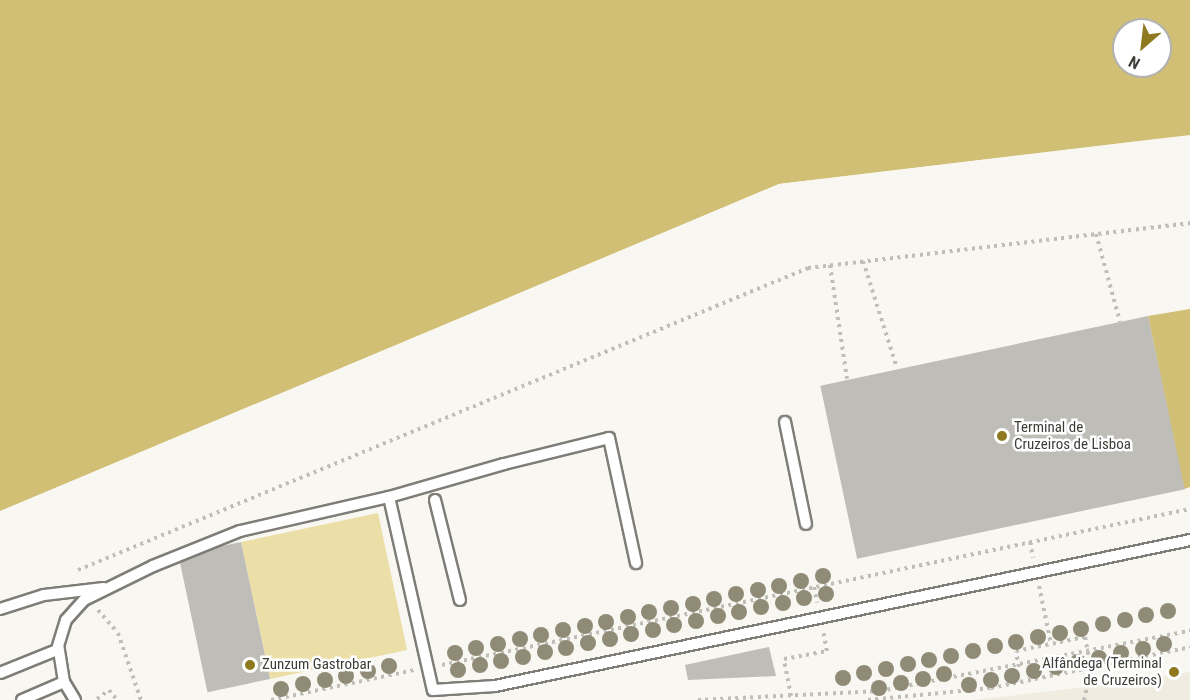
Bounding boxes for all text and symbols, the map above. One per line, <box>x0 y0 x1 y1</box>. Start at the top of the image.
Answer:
north arrow <box>1112 18 1172 78</box>
text: N <box>1125 52 1143 73</box>
place label: Terminal de Cruzeiros de Lisboa <box>1014 418 1131 453</box>
marker: Terminal de Cruzeiros de Lisboa <box>995 429 1009 443</box>
place label: Alfândega (Terminal de Cruzeiros) <box>1042 654 1162 689</box>
place label: Zunzum Gastrobar <box>262 656 371 674</box>
marker: Zunzum Gastrobar <box>243 658 257 672</box>
marker: Alfândega (Terminal de Cruzeiros) <box>1167 665 1181 679</box>

